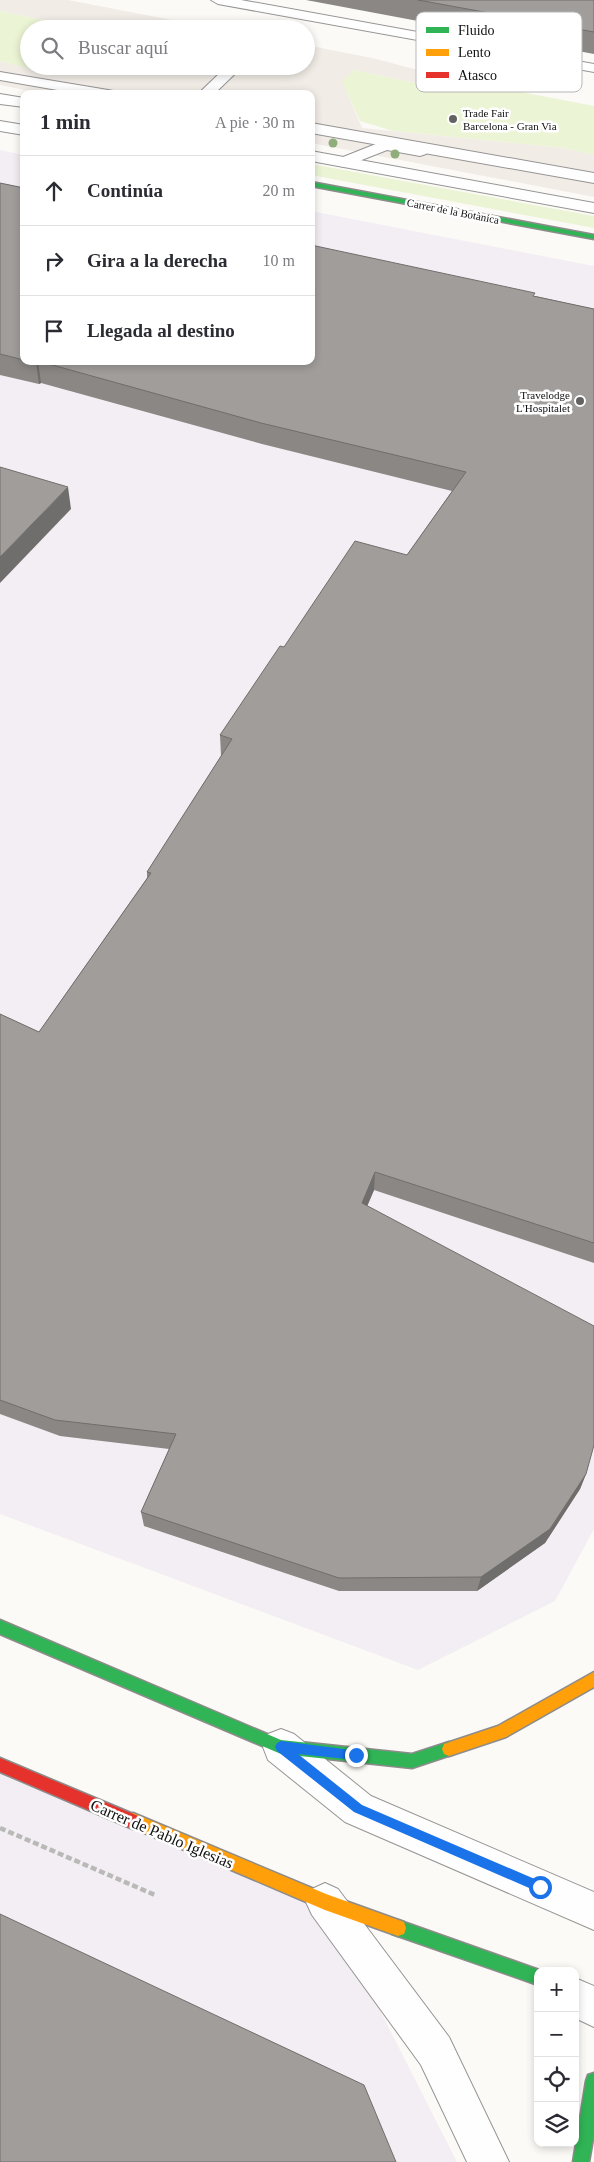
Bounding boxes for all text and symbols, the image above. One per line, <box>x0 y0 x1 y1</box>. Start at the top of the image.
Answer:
legend <box>416 12 582 92</box>
search box <box>20 20 315 75</box>
text: Fluido <box>458 23 495 38</box>
icon: search <box>38 34 66 62</box>
text: Buscar aquí <box>78 37 168 58</box>
text: Lento <box>458 45 491 60</box>
text: Atasco <box>458 68 497 83</box>
place label: Trade Fair Barcelona - Gran Via <box>463 107 557 132</box>
text: 1 min <box>40 110 91 134</box>
marker: Trade Fair Barcelona - Gran Via <box>447 113 459 125</box>
text: A pie · 30 m <box>215 114 295 131</box>
icon: ahead <box>40 177 68 205</box>
text: Continúa <box>87 180 163 201</box>
text: 20 m <box>263 182 295 199</box>
street label: Carrer de la Botànica <box>406 196 500 226</box>
icon: right <box>40 247 68 275</box>
text: Gira a la derecha <box>87 250 228 271</box>
text: 10 m <box>263 252 295 269</box>
icon: arrive <box>40 317 68 345</box>
text: Llegada al destino <box>87 320 235 341</box>
place label: Travelodge L'Hospitalet <box>516 389 570 414</box>
marker: Travelodge L'Hospitalet <box>574 395 586 407</box>
route end <box>345 1744 368 1767</box>
street label: Carrer de Pablo Iglesias <box>88 1796 236 1873</box>
route start <box>529 1876 552 1899</box>
map controls <box>534 1967 579 2147</box>
button: + <box>534 1967 579 2012</box>
button: − <box>534 2012 579 2057</box>
button: locate <box>534 2057 579 2102</box>
button: layers <box>534 2102 579 2147</box>

